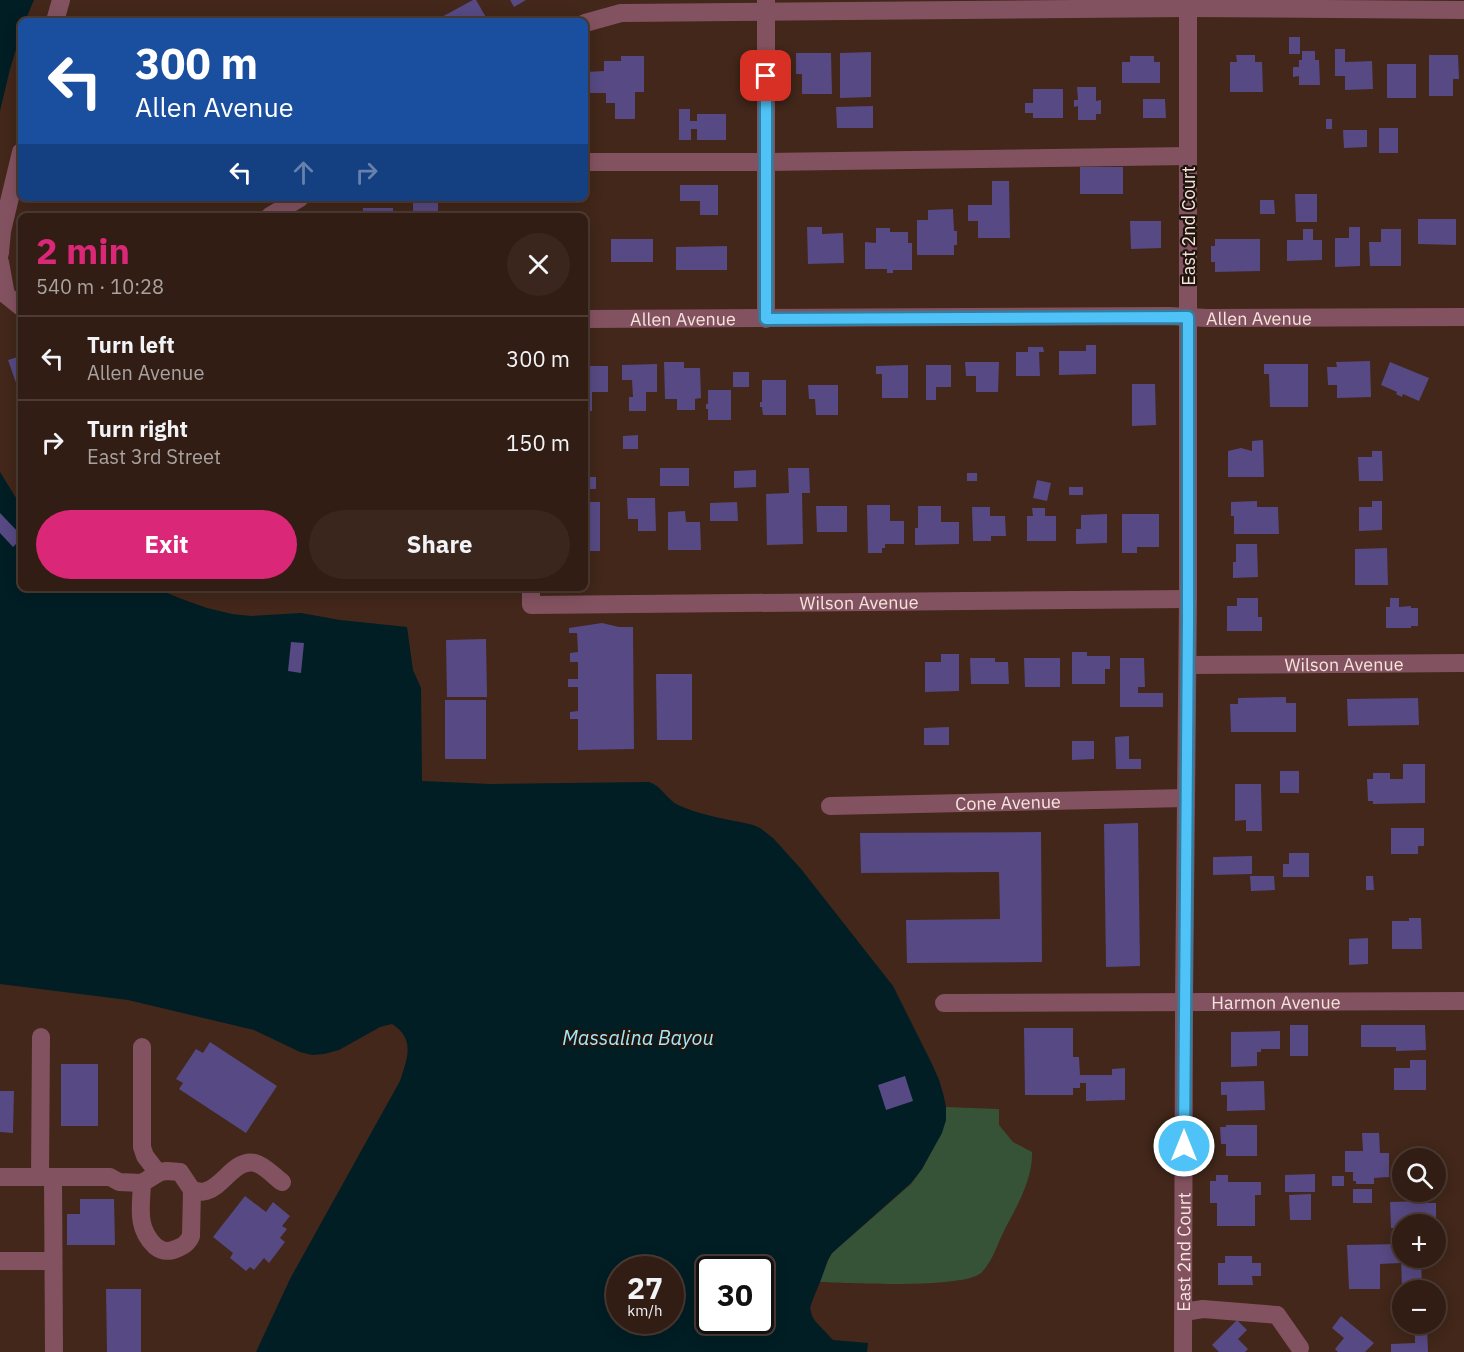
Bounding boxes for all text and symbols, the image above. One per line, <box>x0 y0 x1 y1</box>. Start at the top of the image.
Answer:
text: 300 m <box>135 36 258 91</box>
icon: left <box>36 42 114 120</box>
pin <box>740 50 791 101</box>
icon: arrive <box>749 59 782 92</box>
text: Allen Avenue <box>135 89 294 124</box>
icon: left <box>224 156 257 189</box>
icon: ahead <box>287 156 320 189</box>
icon: right <box>350 156 383 189</box>
street label: East 2nd Court <box>1177 166 1200 286</box>
text: 2 min <box>36 227 130 274</box>
button: close <box>507 233 570 296</box>
text: 540 m · 10:28 <box>36 273 164 300</box>
street label: Allen Avenue <box>1206 306 1312 330</box>
street label: Allen Avenue <box>630 307 736 330</box>
text: Turn left <box>87 330 175 359</box>
icon: left <box>36 342 69 375</box>
text: 300 m <box>506 344 570 373</box>
text: Allen Avenue <box>87 359 204 386</box>
text: Turn right <box>87 414 188 443</box>
icon: right <box>36 426 69 459</box>
text: 150 m <box>506 428 570 457</box>
text: East 3rd Street <box>87 443 221 470</box>
button: Exit <box>36 510 297 579</box>
button: Share <box>309 510 570 579</box>
street label: Wilson Avenue <box>799 590 919 614</box>
street label: Wilson Avenue <box>1284 652 1404 676</box>
street label: Cone Avenue <box>955 789 1061 815</box>
street label: Harmon Avenue <box>1211 990 1341 1013</box>
water label: Massalina Bayou <box>562 1024 714 1051</box>
position arrow <box>1152 1114 1216 1178</box>
map controls <box>1392 1148 1446 1334</box>
button: search <box>1392 1148 1446 1202</box>
street label: East 2nd Court <box>1172 1192 1195 1312</box>
button: + <box>1392 1214 1446 1268</box>
speed limit sign: 30 <box>696 1256 774 1334</box>
text: 27 <box>627 1268 663 1307</box>
button: − <box>1392 1280 1446 1334</box>
text: km/h <box>627 1301 663 1320</box>

